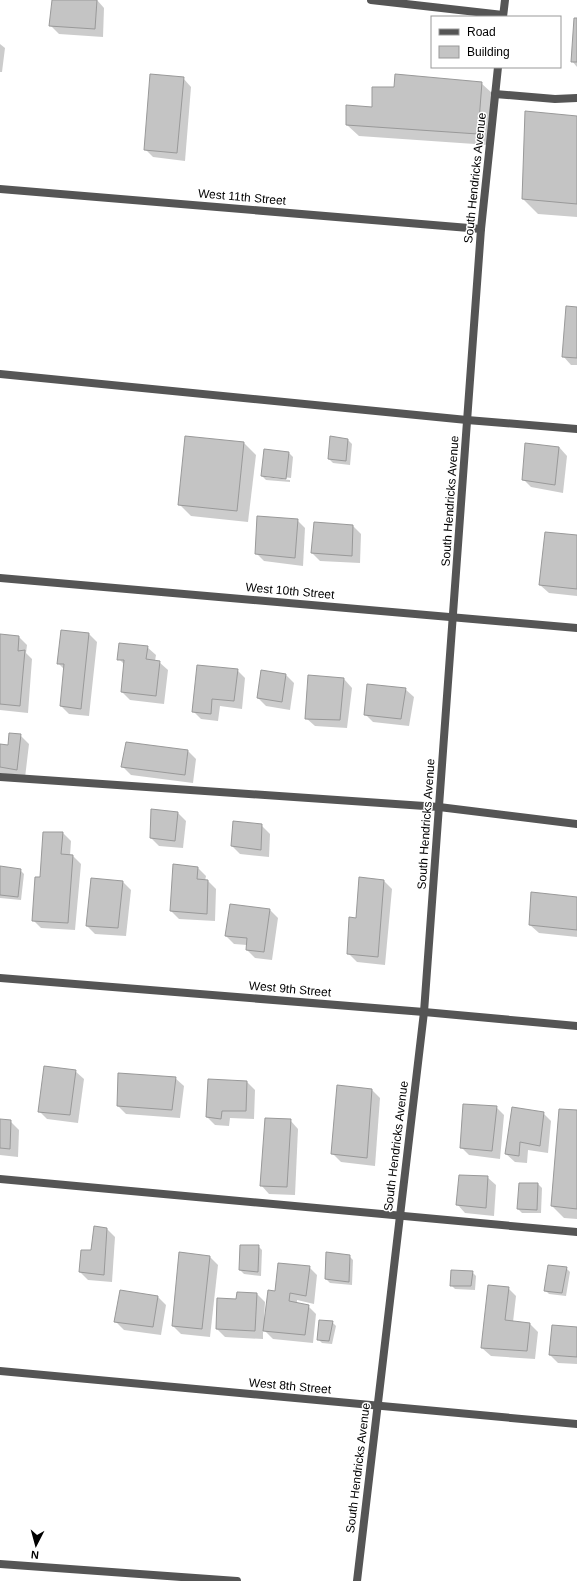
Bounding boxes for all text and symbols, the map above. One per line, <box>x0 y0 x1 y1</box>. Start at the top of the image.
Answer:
legend <box>431 16 561 68</box>
text: Road <box>467 25 496 39</box>
text: Building <box>467 45 510 59</box>
street label: South Hendricks Avenue <box>461 112 489 244</box>
street label: West 11th Street <box>197 186 287 208</box>
street label: South Hendricks Avenue <box>438 435 462 567</box>
street label: West 10th Street <box>245 580 336 602</box>
street label: South Hendricks Avenue <box>414 758 438 890</box>
street label: West 9th Street <box>248 978 332 1000</box>
street label: South Hendricks Avenue <box>381 1080 411 1212</box>
street label: West 8th Street <box>248 1375 332 1397</box>
street label: South Hendricks Avenue <box>343 1402 373 1534</box>
north arrow <box>16 1525 56 1565</box>
text: N <box>30 1549 40 1561</box>

